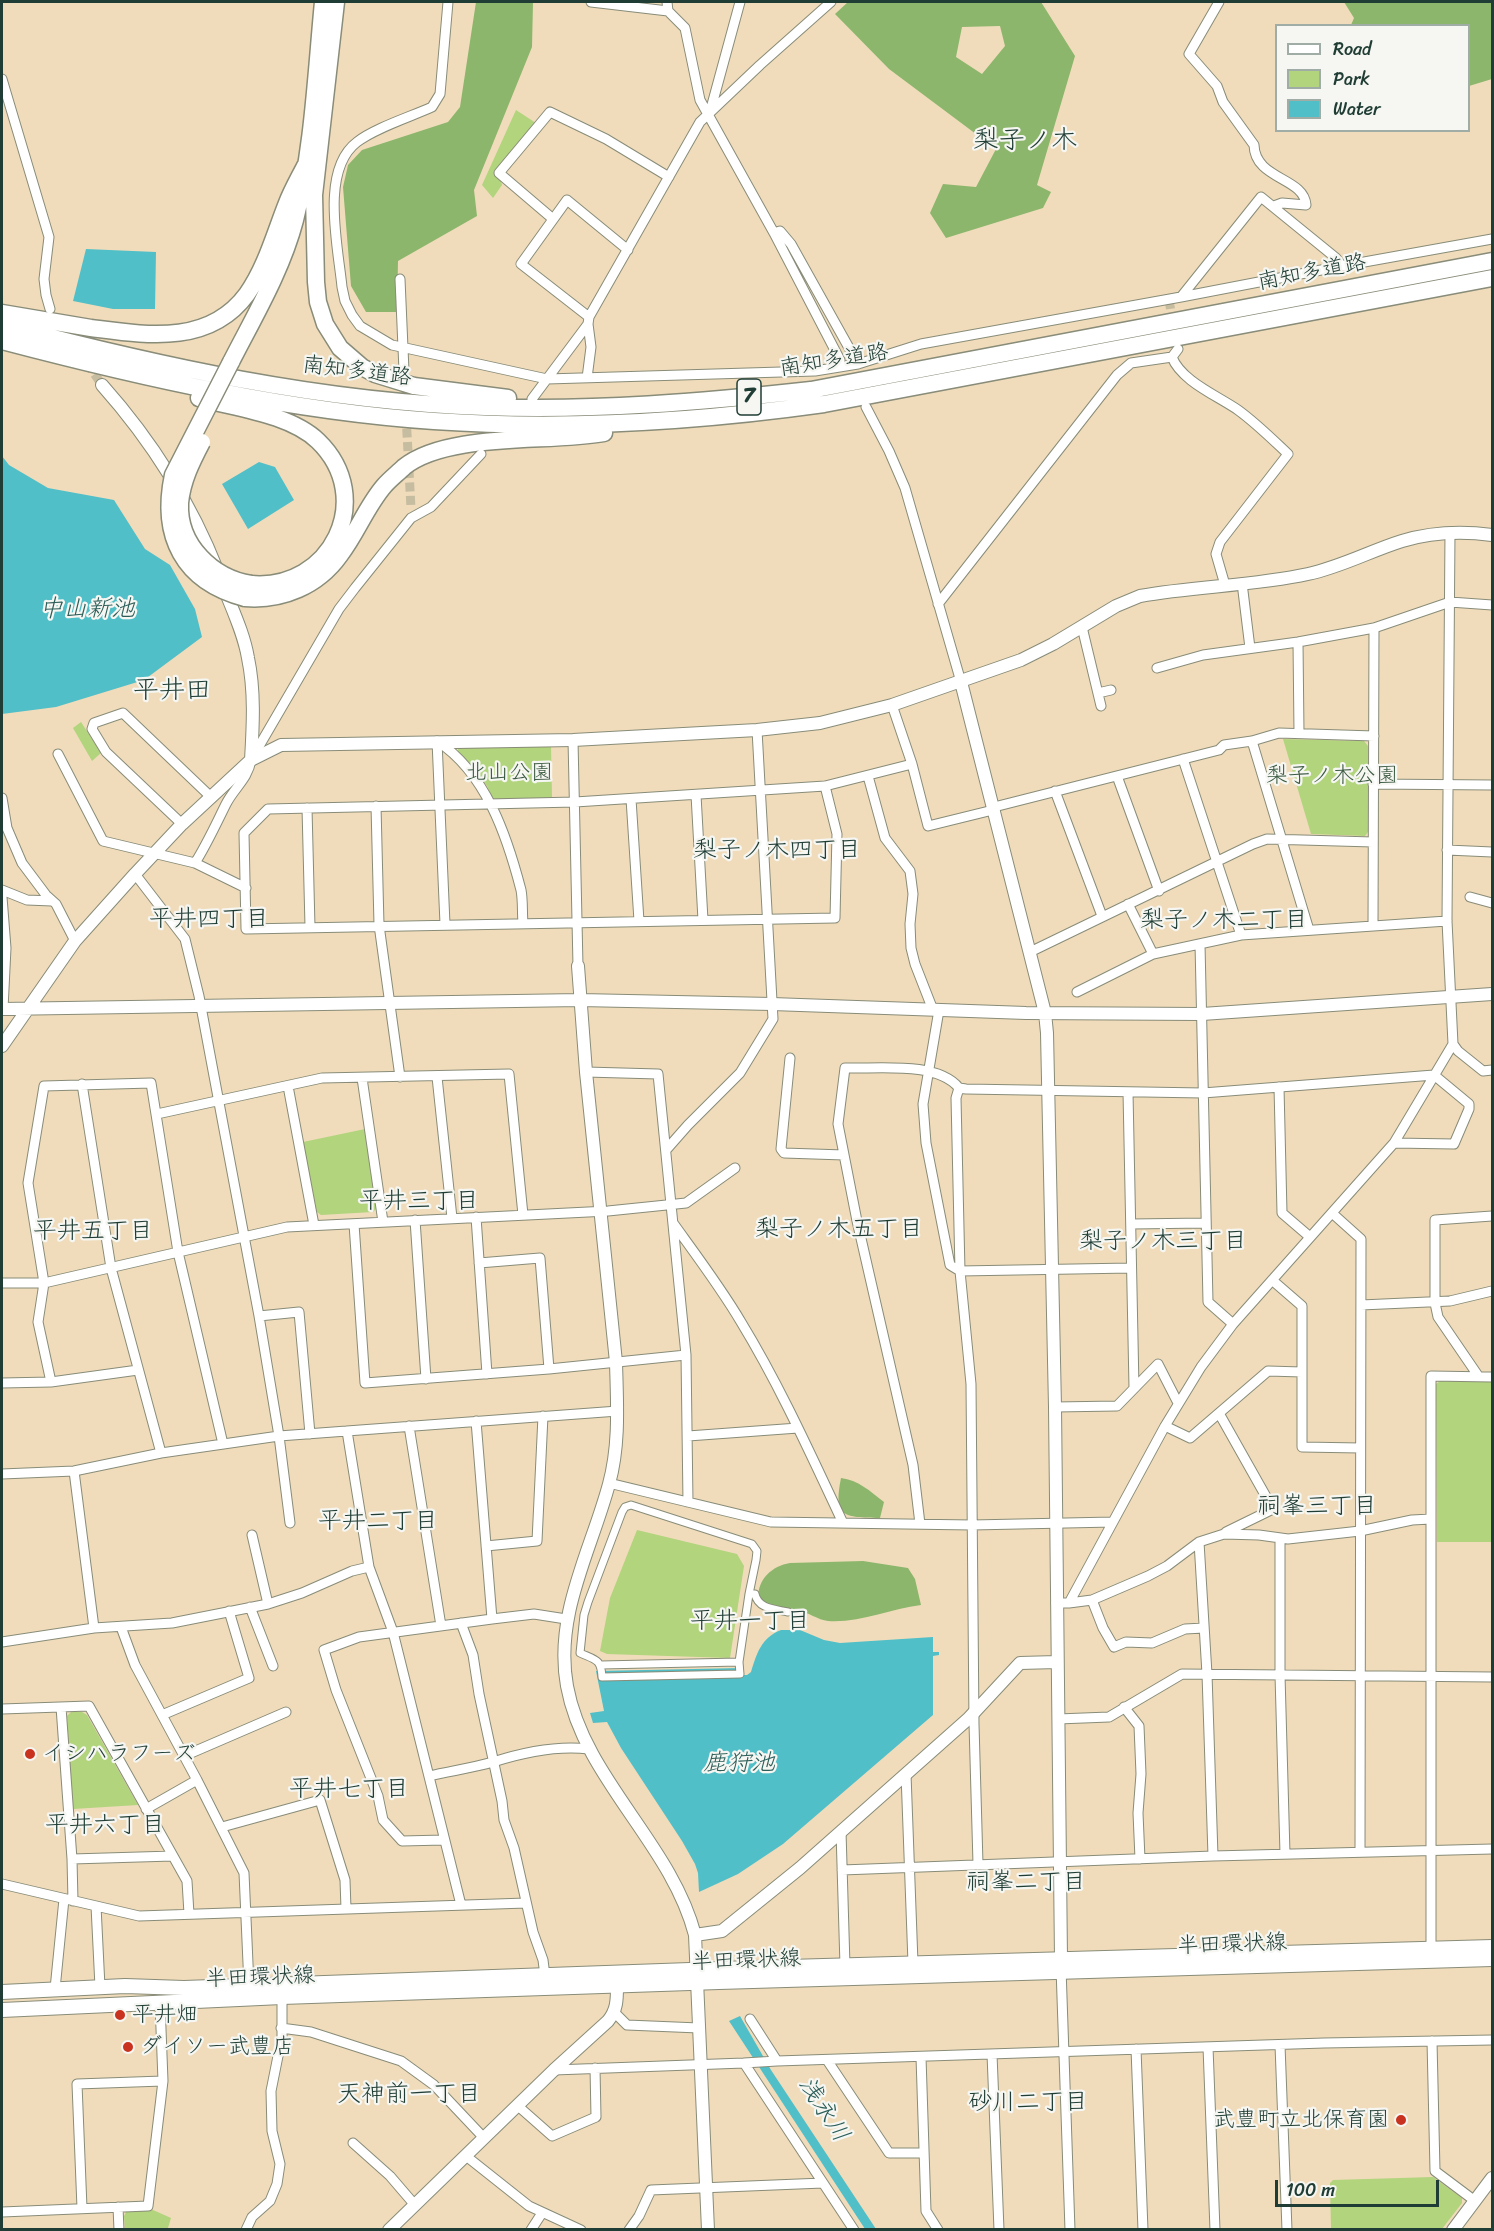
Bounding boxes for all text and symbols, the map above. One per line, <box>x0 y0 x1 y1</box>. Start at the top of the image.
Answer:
legend <box>1275 24 1470 132</box>
text: Road <box>1333 33 1372 65</box>
text: Park <box>1333 63 1370 95</box>
text: Water <box>1333 93 1380 125</box>
district label: 梨子ノ木 <box>973 125 1077 157</box>
street label: 南知多道路 <box>1255 250 1369 296</box>
street label: 南知多道路 <box>778 339 890 383</box>
street label: 南知多道路 <box>301 352 413 392</box>
road number: 7 <box>737 379 761 415</box>
water label: 中山新池 <box>39 596 135 624</box>
district label: 平井田 <box>133 675 211 707</box>
park label: 北山公園 <box>465 760 553 786</box>
park label: 梨子ノ木公園 <box>1266 763 1398 789</box>
district label: 梨子ノ木四丁目 <box>693 837 861 865</box>
district label: 平井四丁目 <box>149 906 269 934</box>
district label: 梨子ノ木二丁目 <box>1140 907 1308 935</box>
district label: 平井三丁目 <box>359 1188 479 1216</box>
district label: 梨子ノ木五丁目 <box>755 1216 923 1244</box>
district label: 平井五丁目 <box>33 1218 153 1246</box>
district label: 梨子ノ木三丁目 <box>1079 1228 1247 1256</box>
district label: 祠峯三丁目 <box>1257 1493 1377 1521</box>
district label: 平井二丁目 <box>318 1508 438 1536</box>
district label: 平井一丁目 <box>690 1608 810 1636</box>
place label: イシハラフーズ <box>42 1741 196 1767</box>
marker: イシハラフーズ <box>23 1747 37 1761</box>
water label: 鹿狩池 <box>703 1750 775 1778</box>
district label: 平井七丁目 <box>289 1776 409 1804</box>
district label: 平井六丁目 <box>45 1812 165 1840</box>
district label: 祠峯二丁目 <box>966 1869 1086 1897</box>
street label: 半田環状線 <box>1177 1930 1287 1960</box>
street label: 半田環状線 <box>691 1946 801 1976</box>
street label: 半田環状線 <box>205 1963 315 1993</box>
place label: 平井畑 <box>132 2002 198 2028</box>
marker: 平井畑 <box>113 2008 127 2022</box>
place label: ダイソー武豊店 <box>140 2034 294 2060</box>
marker: ダイソー武豊店 <box>121 2040 135 2054</box>
water label: 浅永川 <box>791 2072 855 2148</box>
district label: 天神前一丁目 <box>337 2081 481 2109</box>
district label: 砂川二丁目 <box>968 2089 1088 2117</box>
place label: 武豊町立北保育園 <box>1213 2107 1389 2133</box>
marker: 武豊町立北保育園 <box>1394 2113 1408 2127</box>
scale bar <box>1278 2168 1442 2206</box>
text: 100 m <box>1286 2174 1335 2206</box>

